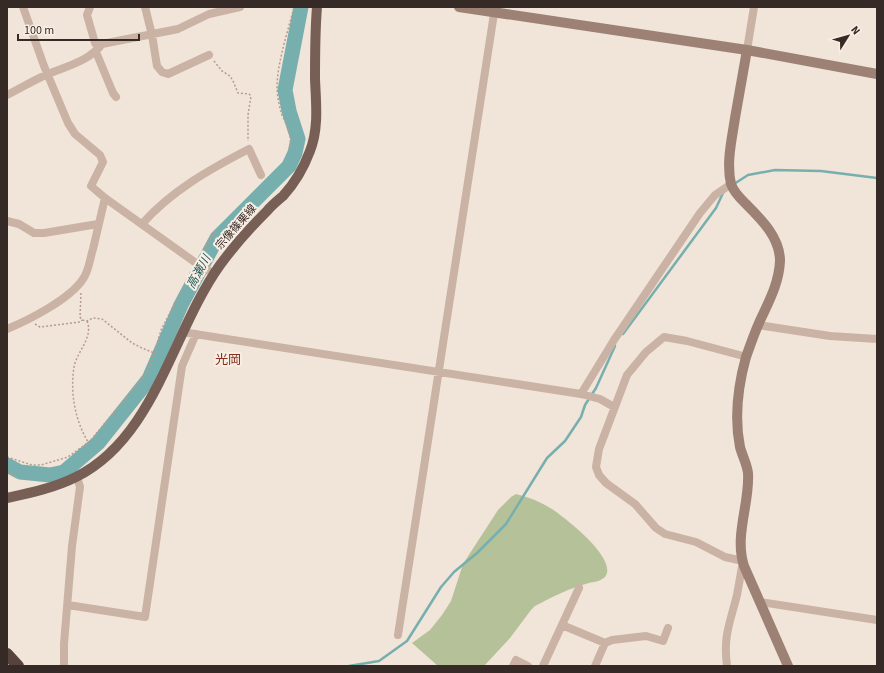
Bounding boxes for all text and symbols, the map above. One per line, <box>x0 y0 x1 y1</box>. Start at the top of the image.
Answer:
scale bar <box>18 16 139 42</box>
north arrow <box>828 16 868 56</box>
text: 100 m <box>24 22 54 39</box>
text: N <box>847 23 864 38</box>
street label: 宗像篠栗線 <box>212 201 260 253</box>
water label: 高瀬川 <box>183 250 216 292</box>
district label: 光岡 <box>215 351 241 369</box>

